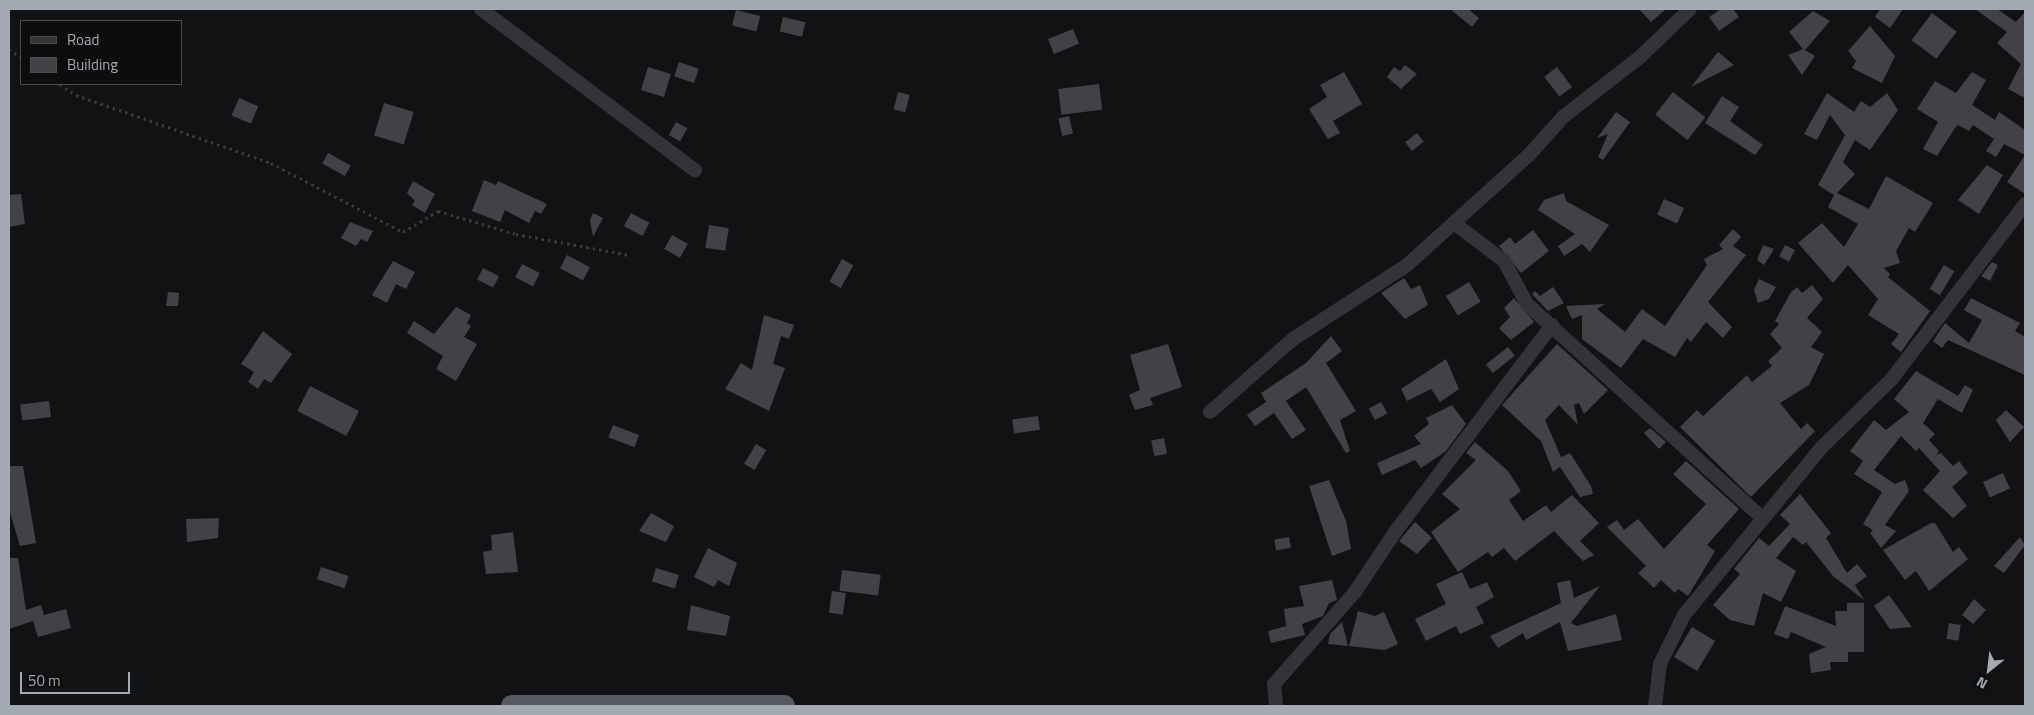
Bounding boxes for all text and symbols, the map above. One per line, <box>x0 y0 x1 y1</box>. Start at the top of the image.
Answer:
legend <box>20 20 182 85</box>
text: Road <box>67 28 99 51</box>
text: Building <box>67 53 118 76</box>
north arrow <box>1964 645 2014 695</box>
scale bar <box>22 662 132 694</box>
text: 50 m <box>28 669 61 692</box>
text: N <box>1972 672 1991 695</box>

